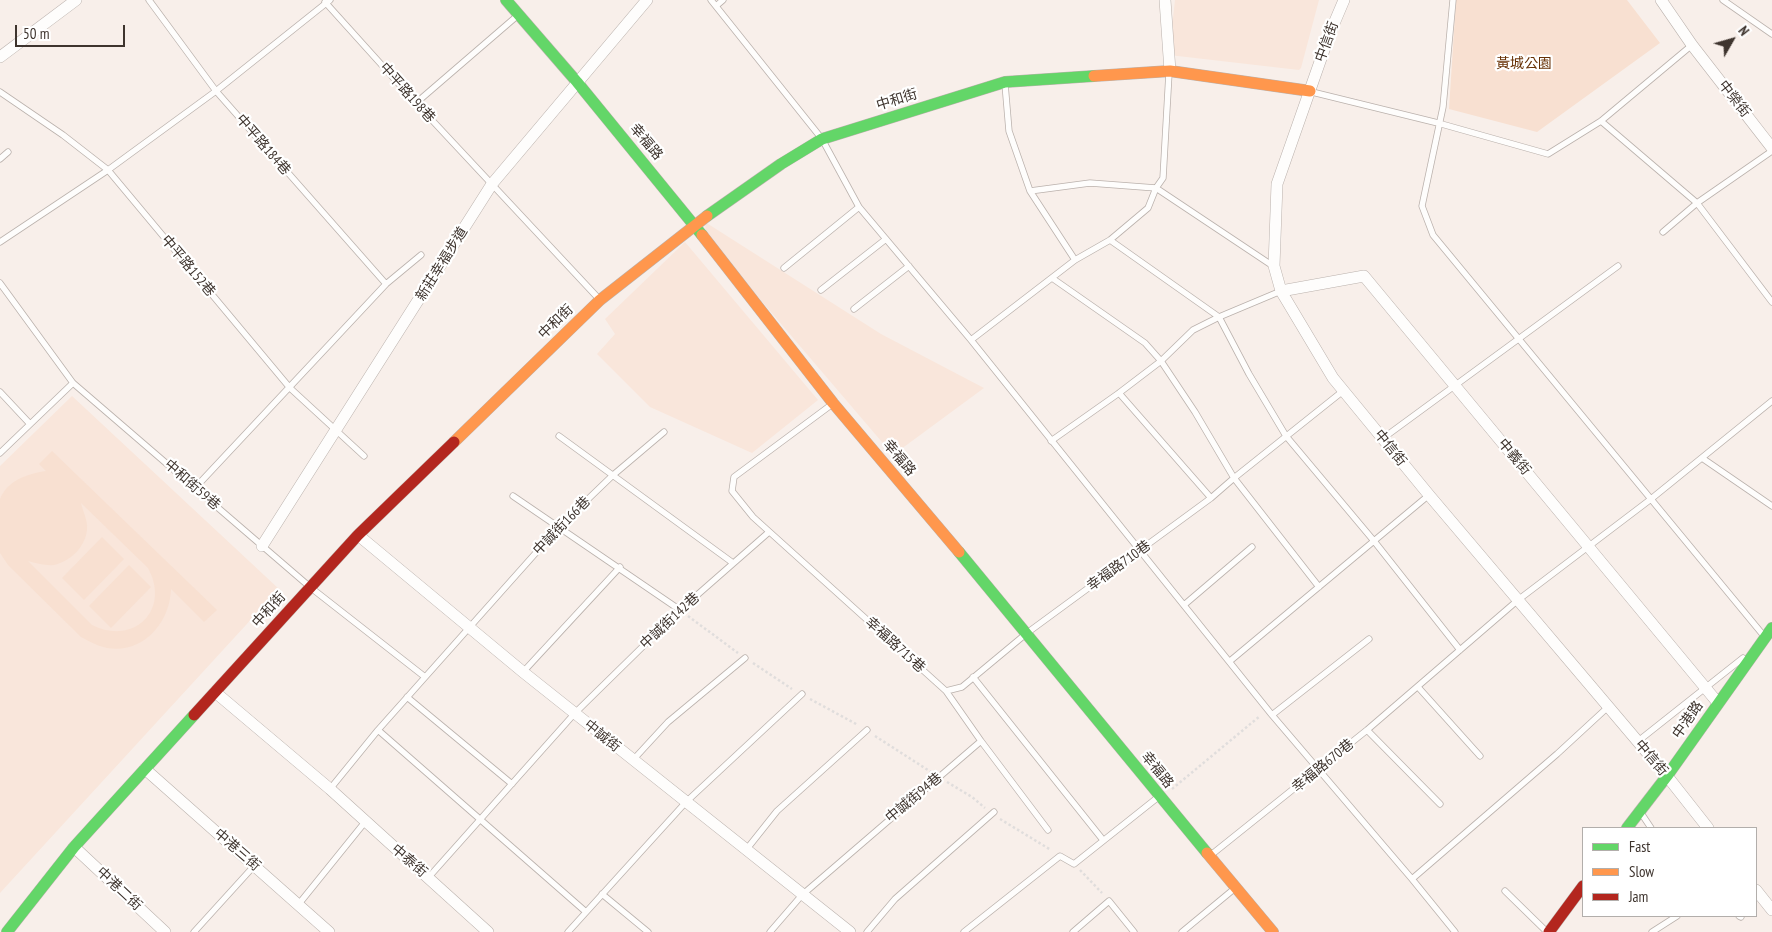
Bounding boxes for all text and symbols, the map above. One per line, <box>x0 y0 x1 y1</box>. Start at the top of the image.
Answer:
scale bar <box>18 15 128 47</box>
north arrow <box>1707 15 1757 65</box>
street label: 中信街 <box>1312 19 1342 65</box>
text: N <box>1734 22 1753 39</box>
text: 50 m <box>23 24 49 43</box>
park label: 黃城公園 <box>1496 56 1552 72</box>
street label: 中平路198巷 <box>376 60 438 126</box>
street label: 中榮街 <box>1714 77 1754 121</box>
street label: 中和街 <box>874 86 920 114</box>
street label: 中平路184巷 <box>232 111 294 179</box>
street label: 幸福路 <box>626 121 666 163</box>
street label: 新莊幸福步道 <box>413 224 471 304</box>
street label: 中平路152巷 <box>157 232 219 300</box>
street label: 中和街 <box>535 301 577 343</box>
street label: 中信街 <box>1370 426 1410 470</box>
street label: 中義街 <box>1494 436 1534 478</box>
street label: 幸福路 <box>879 437 919 479</box>
street label: 中和街59巷 <box>161 456 223 514</box>
street label: 中誠街166巷 <box>530 493 594 559</box>
street label: 幸福路710巷 <box>1084 537 1154 595</box>
street label: 中和街 <box>249 589 289 631</box>
street label: 中誠街142巷 <box>637 589 703 653</box>
street label: 幸福路715巷 <box>862 614 928 676</box>
street label: 中港路 <box>1669 698 1707 742</box>
street label: 中誠街 <box>580 716 624 756</box>
street label: 幸福路670巷 <box>1289 736 1357 796</box>
street label: 中信街 <box>1631 737 1671 779</box>
street label: 幸福路 <box>1137 748 1177 792</box>
street label: 中誠街94巷 <box>882 770 946 826</box>
street label: 中港三街 <box>210 825 264 875</box>
legend <box>1582 827 1757 917</box>
text: Fast <box>1629 837 1650 856</box>
street label: 中泰街 <box>388 841 430 881</box>
text: Slow <box>1629 862 1654 881</box>
street label: 中港二街 <box>93 864 145 914</box>
text: Jam <box>1629 887 1648 906</box>

